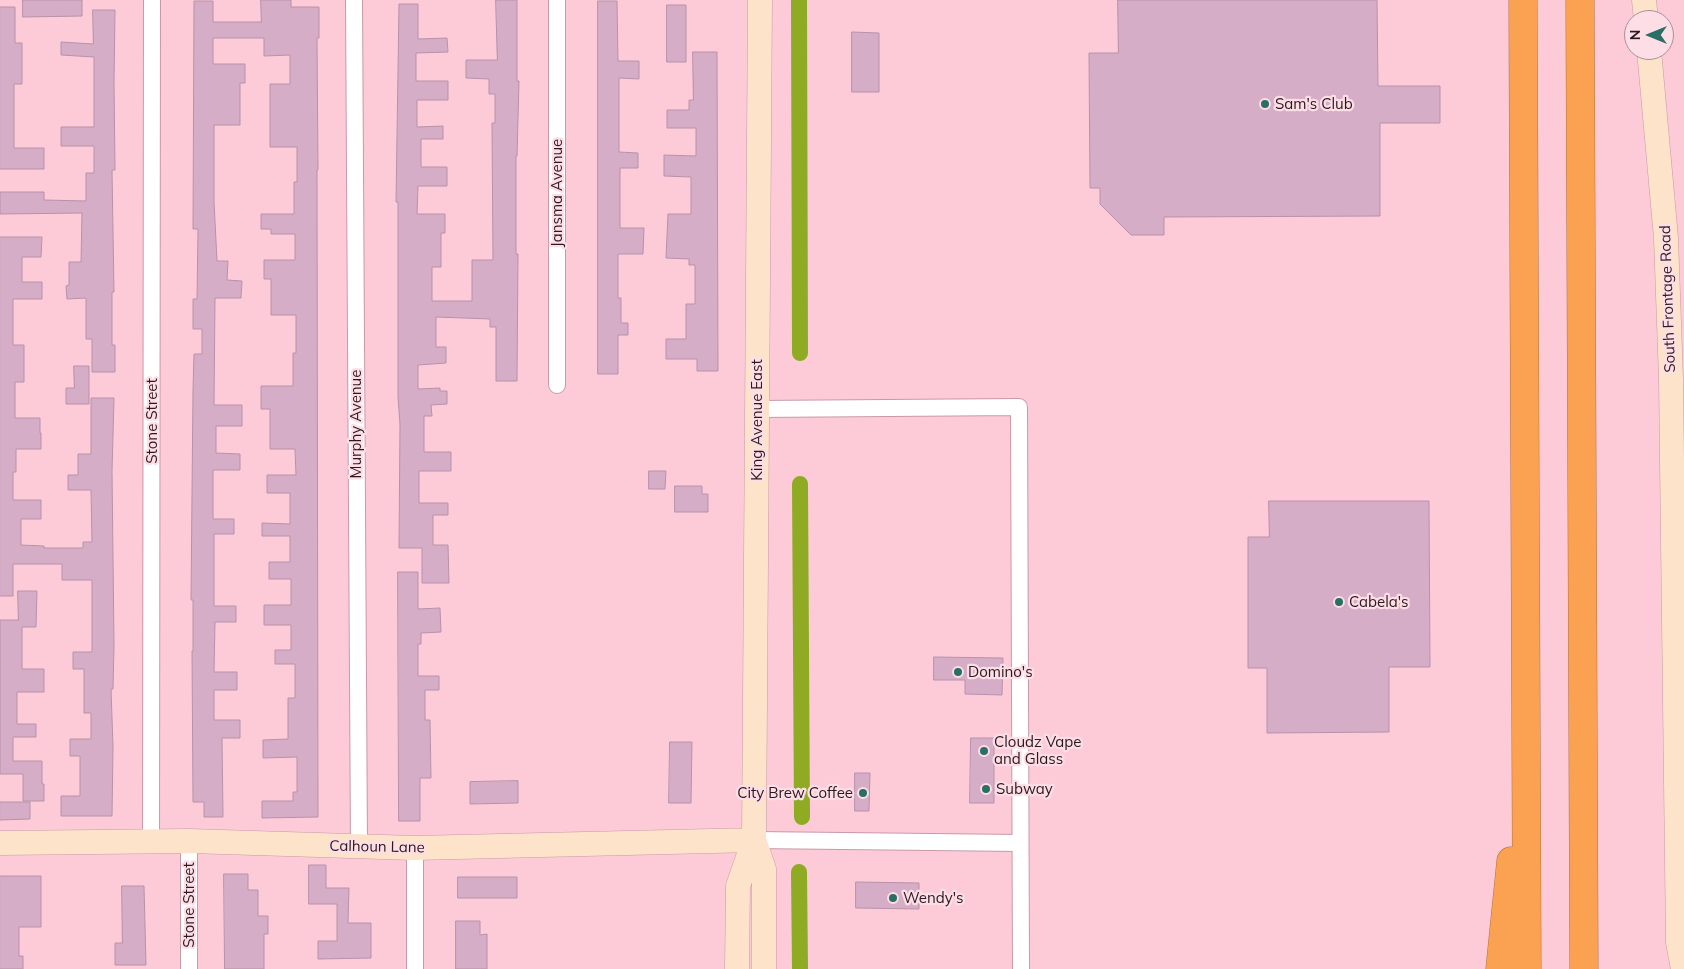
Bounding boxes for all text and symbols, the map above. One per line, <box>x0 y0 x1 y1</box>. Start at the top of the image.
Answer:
north arrow <box>1624 10 1674 60</box>
text: N <box>1626 30 1644 40</box>
place label: Sam's Club <box>1275 95 1353 113</box>
marker: Sam's Club <box>1259 98 1271 110</box>
street label: Jansma Avenue <box>548 139 566 247</box>
street label: South Frontage Road <box>1656 225 1680 373</box>
street label: King Avenue East <box>748 359 766 481</box>
street label: Murphy Avenue <box>347 370 365 478</box>
street label: Stone Street <box>143 378 161 464</box>
place label: Cabela's <box>1349 593 1408 611</box>
marker: Cabela's <box>1333 596 1345 608</box>
place label: Domino's <box>968 663 1033 681</box>
marker: Domino's <box>952 666 964 678</box>
place label: Cloudz Vape and Glass <box>994 733 1082 768</box>
marker: Cloudz Vape and Glass <box>978 745 990 757</box>
place label: Subway <box>996 780 1053 798</box>
marker: Subway <box>980 783 992 795</box>
place label: City Brew Coffee <box>737 784 853 802</box>
marker: City Brew Coffee <box>857 787 869 799</box>
street label: Calhoun Lane <box>329 837 425 857</box>
street label: Stone Street <box>180 862 198 948</box>
place label: Wendy's <box>903 889 963 907</box>
marker: Wendy's <box>887 892 899 904</box>

